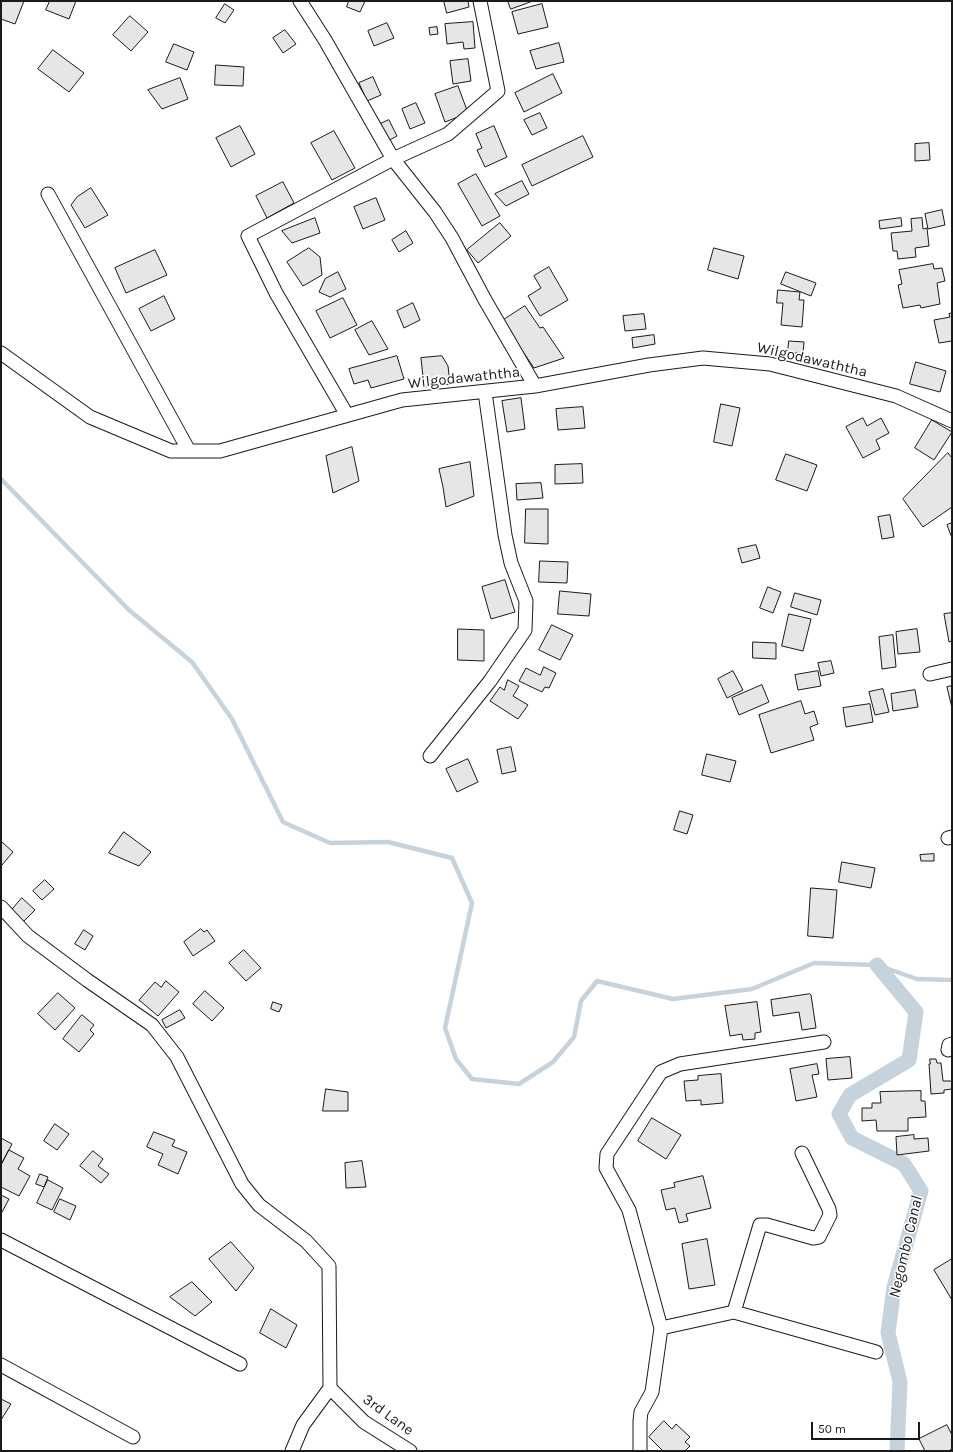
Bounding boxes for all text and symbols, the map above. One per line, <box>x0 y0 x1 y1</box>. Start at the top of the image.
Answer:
street label: Wilgodawaththa <box>755 339 869 381</box>
street label: Wilgodawaththa <box>407 363 521 393</box>
water label: Negombo Canal <box>885 1194 927 1300</box>
street label: 3rd Lane <box>359 1390 417 1440</box>
scale bar <box>813 1414 922 1440</box>
text: 50 m <box>818 1422 846 1436</box>

